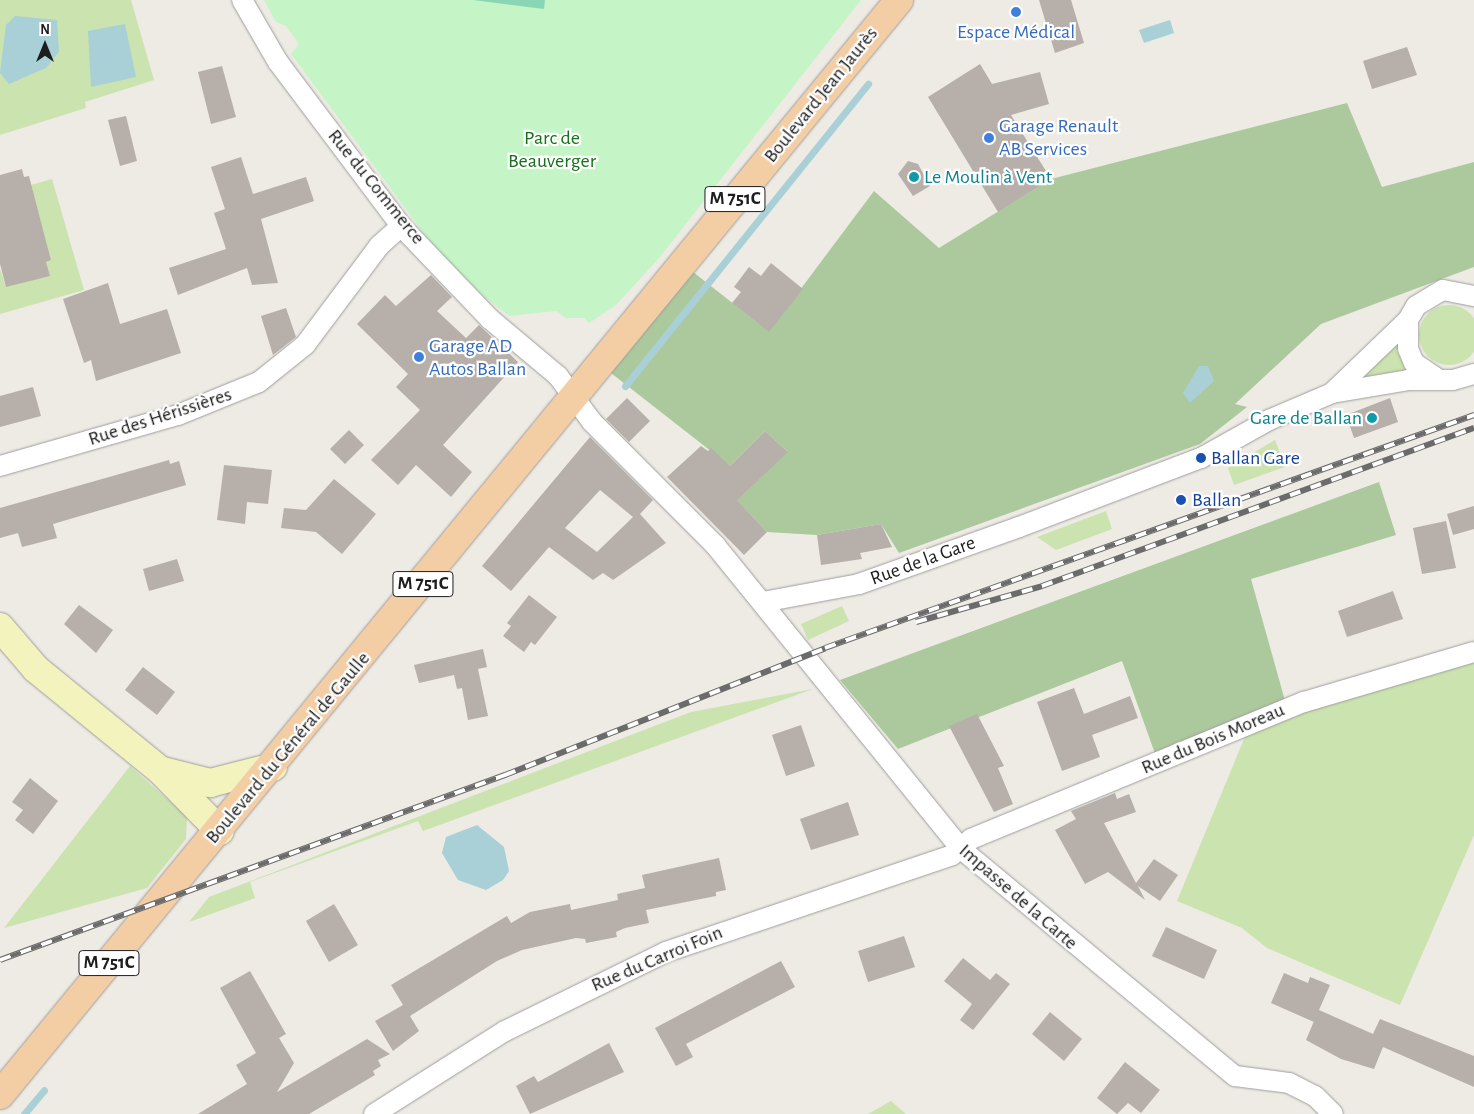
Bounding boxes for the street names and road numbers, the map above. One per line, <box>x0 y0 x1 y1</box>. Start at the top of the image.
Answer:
street label: Boulevard Jean Jaurès <box>759 22 883 168</box>
street label: Rue du Commerce <box>322 125 430 249</box>
road number: M 751C <box>704 182 766 215</box>
street label: Rue des Hérissières <box>85 383 235 451</box>
street label: Rue de la Gare <box>867 531 979 591</box>
road number: M 751C <box>392 568 454 600</box>
street label: Boulevard du Général de Gaulle <box>201 647 375 849</box>
street label: Rue du Bois Moreau <box>1138 698 1288 780</box>
street label: Impasse de la Carte <box>954 839 1082 955</box>
street label: Rue du Carroi Foin <box>588 921 726 997</box>
road number: M 751C <box>78 946 140 980</box>

